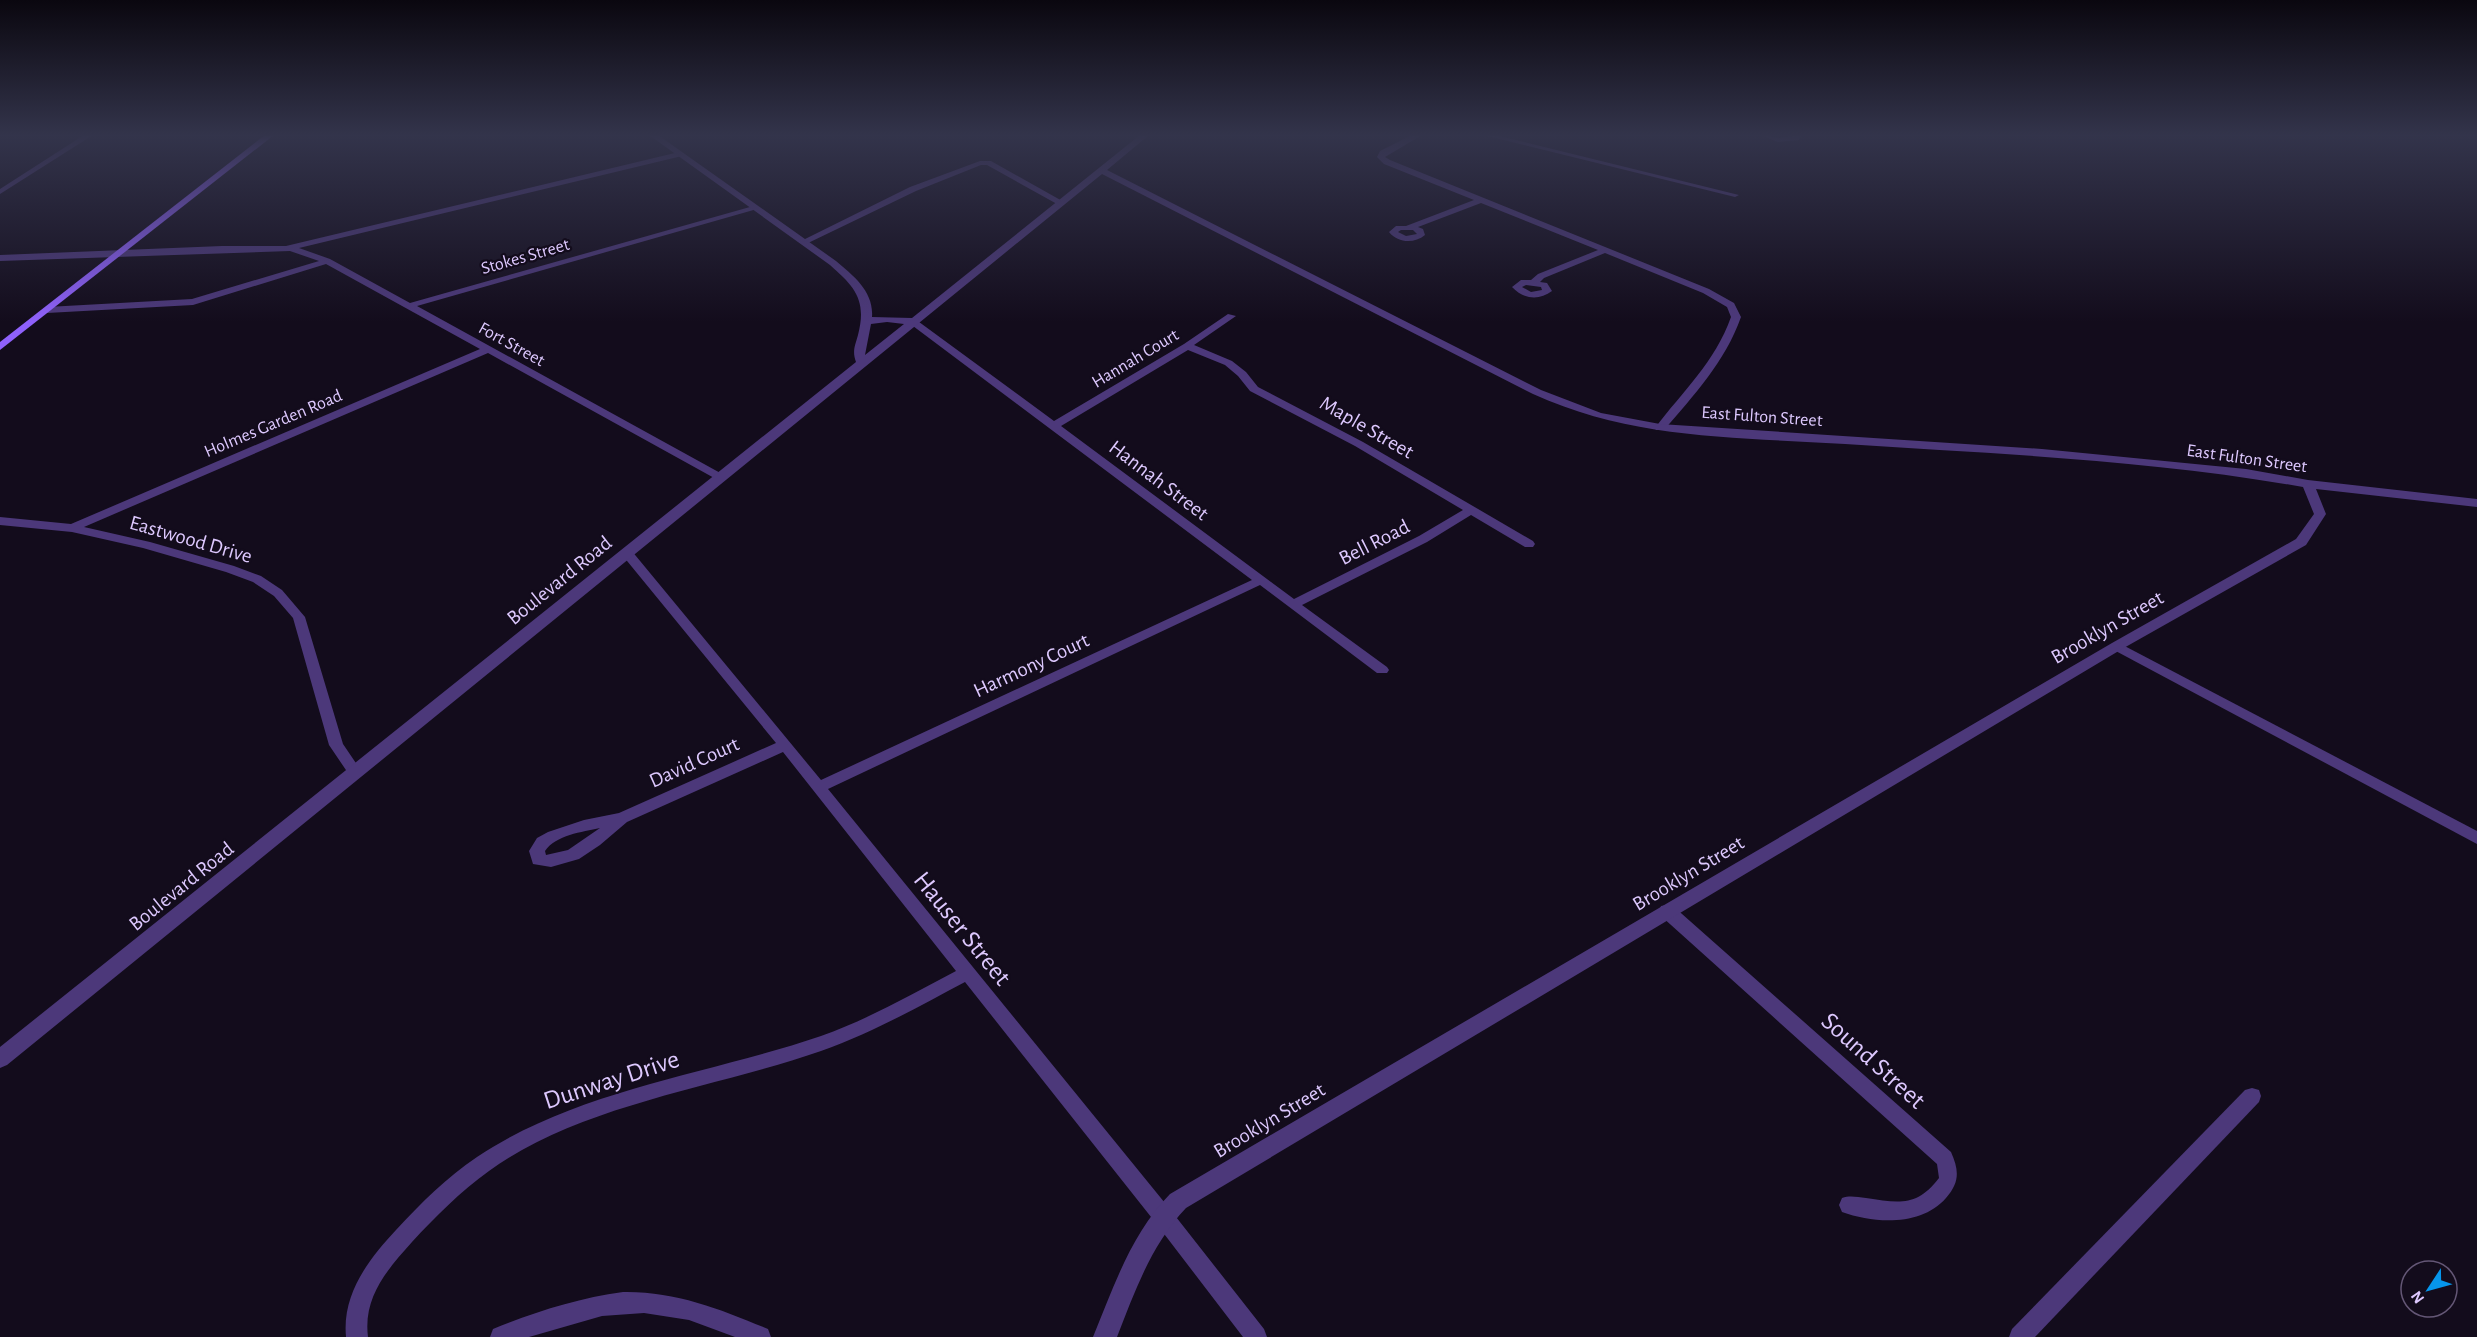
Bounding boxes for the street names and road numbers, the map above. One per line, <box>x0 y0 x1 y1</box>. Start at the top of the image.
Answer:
street label: Stokes Street <box>479 236 572 278</box>
street label: Fort Street <box>475 319 548 370</box>
street label: Hannah Court <box>1089 326 1182 392</box>
street label: Holmes Garden Road <box>202 387 345 461</box>
street label: Maple Street <box>1316 392 1418 463</box>
street label: East Fulton Street <box>1701 404 1823 430</box>
street label: Hannah Street <box>1105 436 1213 525</box>
street label: East Fulton Street <box>2186 442 2308 476</box>
street label: Eastwood Drive <box>127 512 255 567</box>
street label: Bell Road <box>1335 516 1413 569</box>
street label: Boulevard Road <box>503 532 616 629</box>
street label: Brooklyn Street <box>2047 587 2167 668</box>
street label: Harmony Court <box>970 629 1092 701</box>
street label: David Court <box>646 733 743 792</box>
street label: Brooklyn Street <box>1629 832 1748 915</box>
street label: Boulevard Road <box>125 838 238 935</box>
street label: Hauser Street <box>909 867 1016 990</box>
street label: Sound Street <box>1816 1008 1930 1114</box>
street label: Dunway Drive <box>540 1046 682 1114</box>
street label: Brooklyn Street <box>1210 1079 1329 1162</box>

